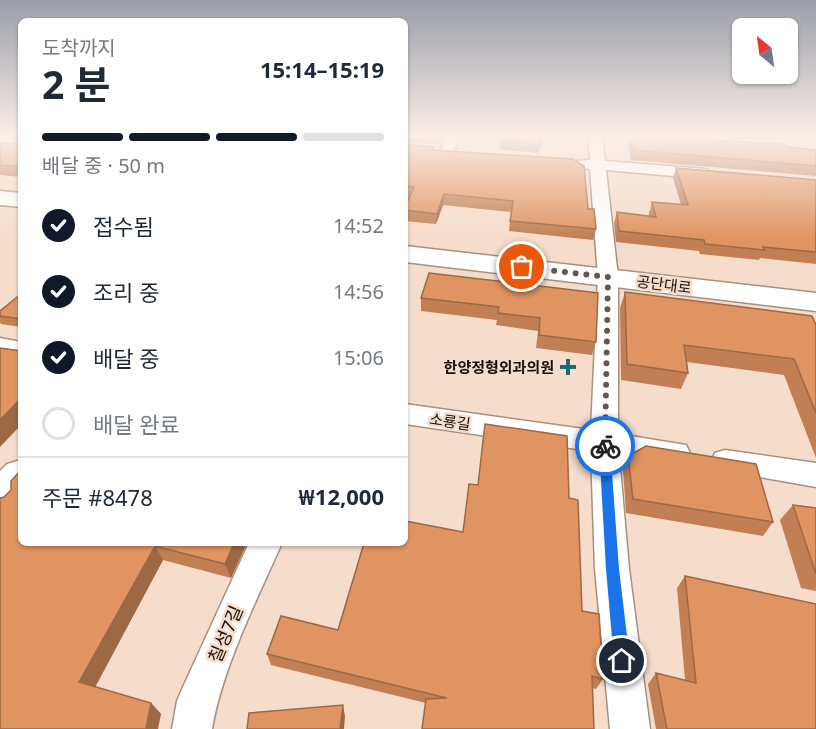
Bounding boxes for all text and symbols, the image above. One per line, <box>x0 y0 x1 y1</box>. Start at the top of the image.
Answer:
north arrow <box>732 18 798 84</box>
map controls <box>732 18 798 84</box>
text: 도착까지 <box>42 34 116 61</box>
text: 15:14–15:19 <box>260 54 384 84</box>
text: 2 분 <box>42 57 110 110</box>
text: 배달 중 · 50 m <box>42 152 165 179</box>
icon: check <box>42 209 75 242</box>
text: 접수됨 <box>93 211 154 241</box>
text: 14:52 <box>333 212 384 239</box>
pin <box>496 241 547 292</box>
icon: bag <box>505 250 538 283</box>
street label: 공단대로 <box>635 271 693 297</box>
icon: check <box>42 275 75 308</box>
text: 조리 중 <box>93 277 159 307</box>
text: 14:56 <box>333 278 384 305</box>
icon: check <box>42 341 75 374</box>
text: 배달 중 <box>93 343 159 373</box>
text: 15:06 <box>333 344 384 371</box>
place label: 한양정형외과의원 <box>444 357 554 377</box>
marker: 한양정형외과의원 <box>559 358 577 376</box>
street label: 소룡길 <box>428 408 472 434</box>
text: 배달 완료 <box>93 409 180 439</box>
courier <box>575 416 635 476</box>
icon: bike <box>589 430 622 463</box>
text: ₩12,000 <box>299 481 384 511</box>
text: 주문 #8478 <box>42 482 153 512</box>
street label: 칠성7길 <box>202 602 248 666</box>
pin <box>596 635 647 686</box>
icon: home <box>605 644 638 677</box>

